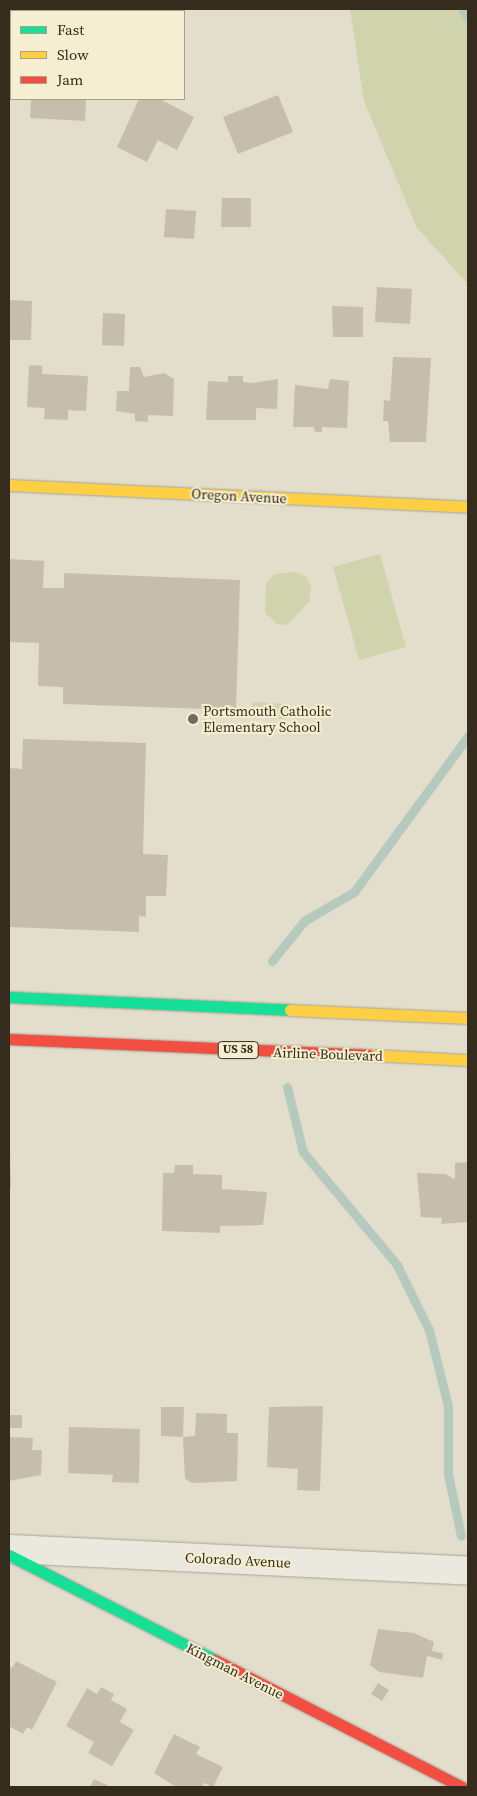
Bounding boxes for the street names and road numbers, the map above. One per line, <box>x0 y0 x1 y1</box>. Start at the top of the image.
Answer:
street label: Oregon Avenue <box>191 485 287 507</box>
road number: US 58 <box>217 1040 259 1060</box>
street label: Airline Boulevard <box>273 1044 383 1064</box>
street label: Colorado Avenue <box>185 1549 291 1571</box>
street label: Kingman Avenue <box>184 1639 286 1703</box>

